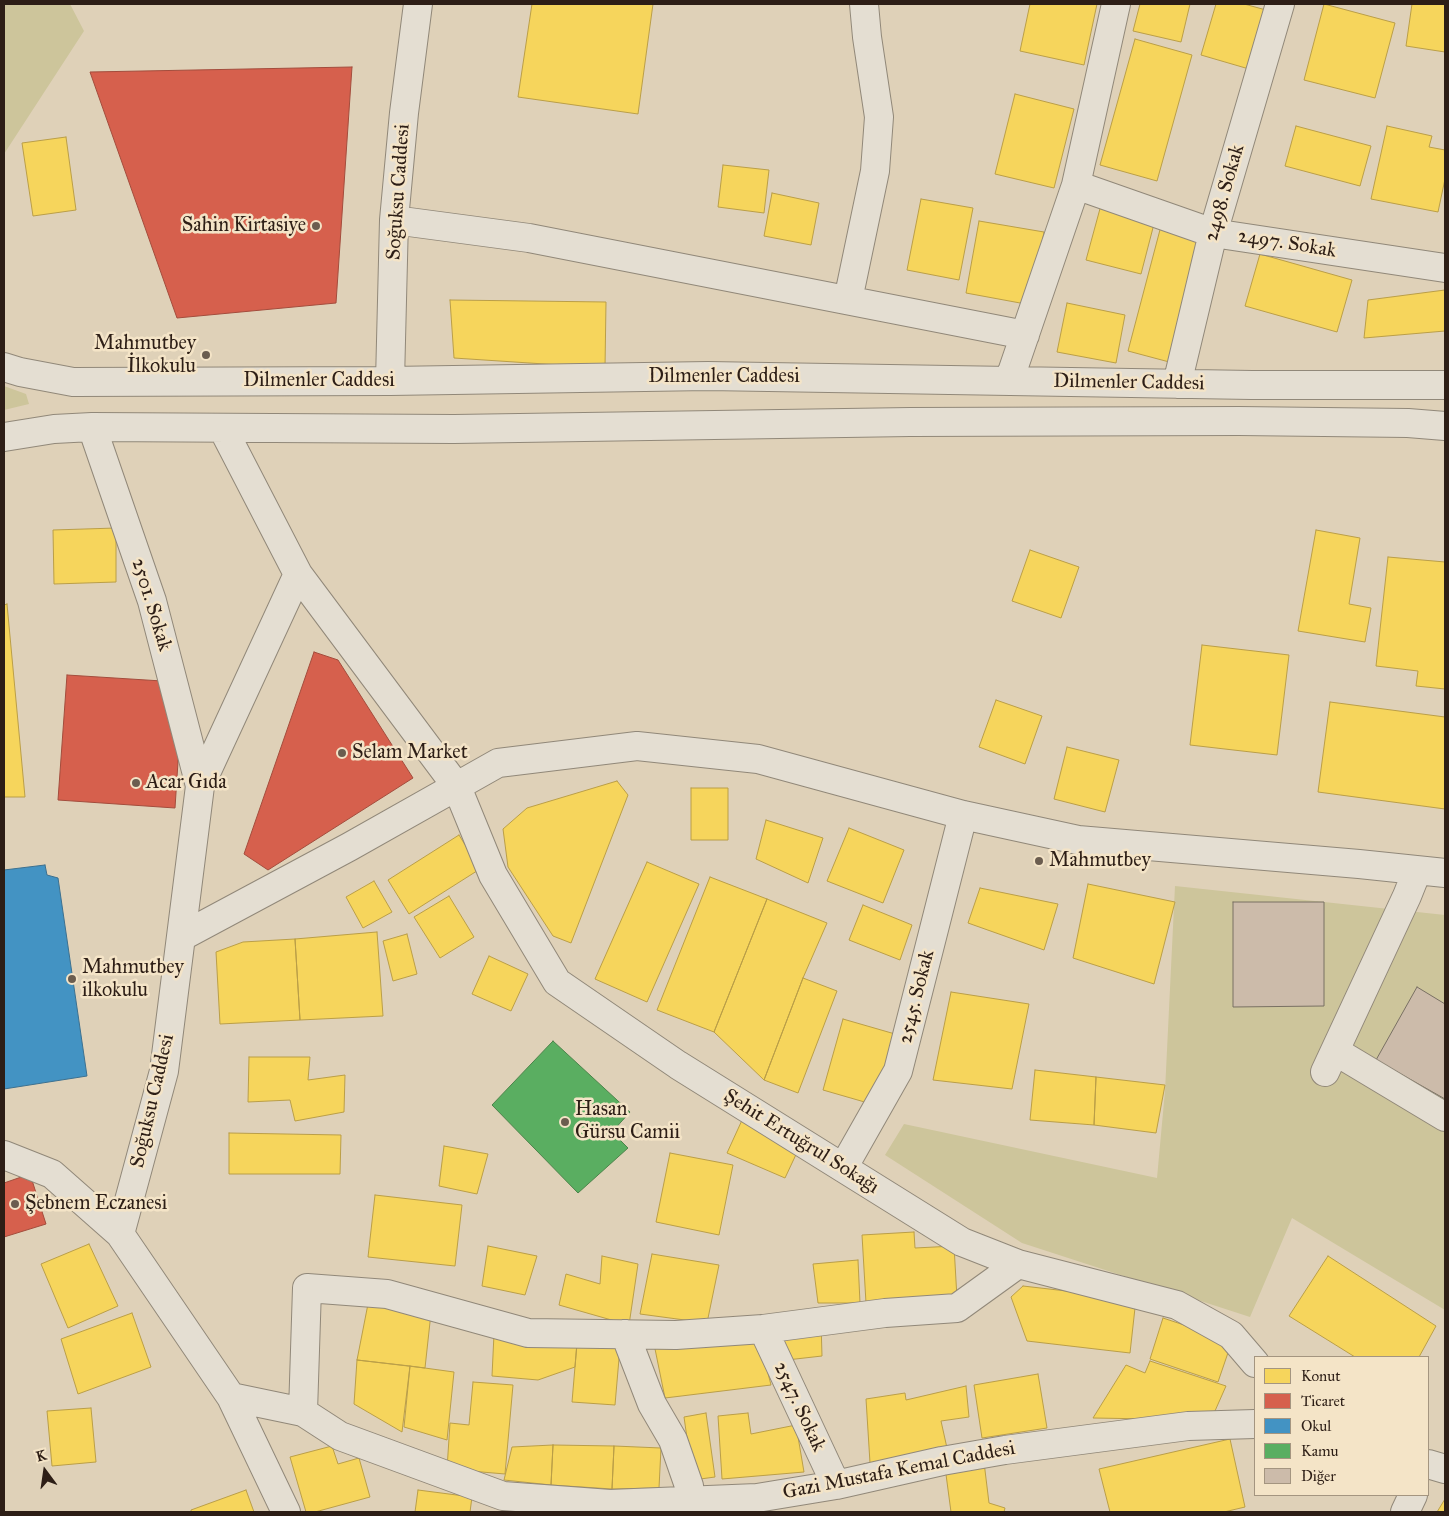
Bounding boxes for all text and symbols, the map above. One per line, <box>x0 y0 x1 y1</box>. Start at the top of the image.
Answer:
street label: Soğuksu Caddesi <box>382 123 416 261</box>
street label: 2498. Sokak <box>1200 142 1250 244</box>
place label: Sahin Kirtasiye <box>182 214 306 238</box>
marker: Sahin Kirtasiye <box>310 220 322 232</box>
street label: 2497. Sokak <box>1236 224 1338 264</box>
place label: Mahmutbey İlkokulu <box>94 332 196 379</box>
marker: Mahmutbey İlkokulu <box>200 349 212 361</box>
street label: Dilmenler Caddesi <box>648 365 800 389</box>
street label: Dilmenler Caddesi <box>243 369 395 393</box>
street label: Dilmenler Caddesi <box>1053 370 1205 396</box>
street label: 2501. Sokak <box>126 556 176 654</box>
place label: Selam Market <box>352 741 468 765</box>
marker: Selam Market <box>336 747 348 759</box>
place label: Acar Gıda <box>146 771 227 795</box>
marker: Acar Gıda <box>130 777 142 789</box>
place label: Mahmutbey <box>1049 849 1151 873</box>
marker: Mahmutbey <box>1033 855 1045 867</box>
street label: 2545. Sokak <box>894 948 940 1046</box>
place label: Mahmutbey ilkokulu <box>82 956 184 1003</box>
marker: Mahmutbey ilkokulu <box>66 973 78 985</box>
street label: Soğuksu Caddesi <box>126 1032 180 1170</box>
street label: Şehit Ertuğrul Sokağı <box>719 1084 883 1200</box>
place label: Hasan Gürsu Camii <box>575 1098 680 1145</box>
marker: Hasan Gürsu Camii <box>559 1116 571 1128</box>
place label: Şebnem Eczanesi <box>25 1192 167 1216</box>
marker: Şebnem Eczanesi <box>9 1198 21 1210</box>
legend <box>1254 1356 1429 1496</box>
street label: 2547. Sokak <box>768 1358 830 1456</box>
text: Konut <box>1301 1367 1340 1385</box>
text: Ticaret <box>1301 1392 1345 1410</box>
text: Okul <box>1301 1417 1331 1435</box>
street label: Gazi Mustafa Kemal Caddesi <box>781 1437 1017 1505</box>
text: Kamu <box>1301 1442 1338 1460</box>
north arrow <box>20 1446 70 1496</box>
text: K <box>34 1447 48 1465</box>
text: Diğer <box>1301 1467 1336 1485</box>

